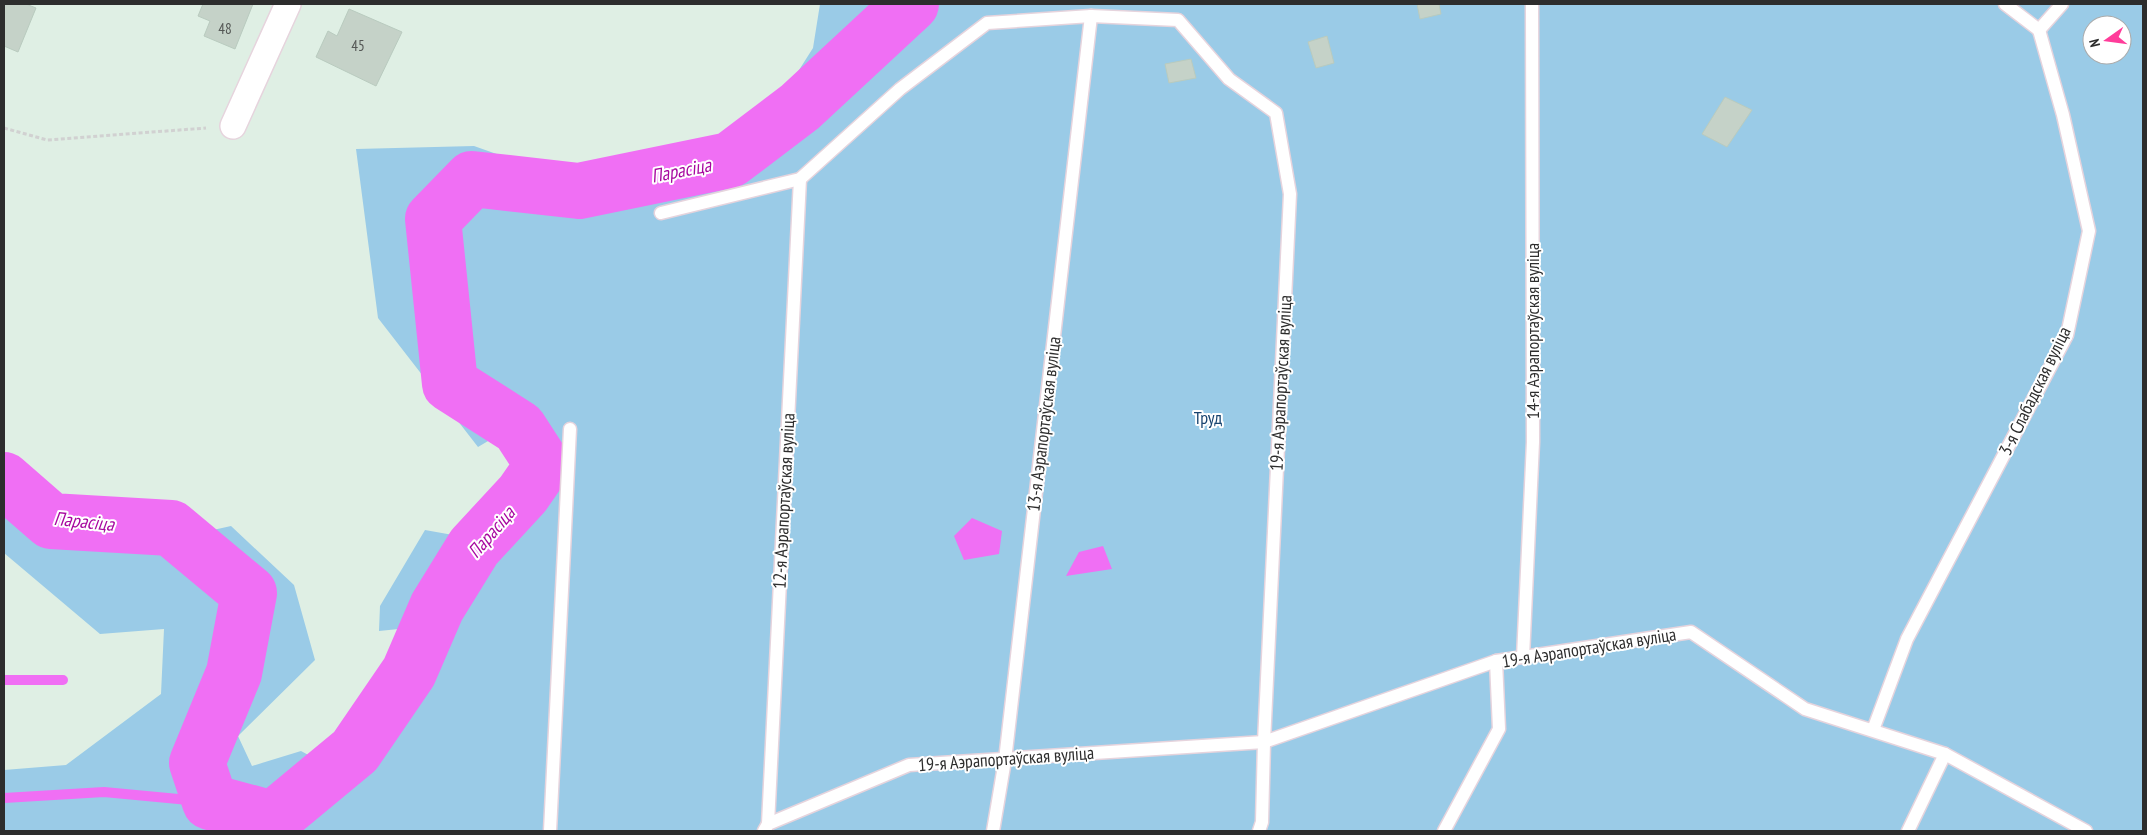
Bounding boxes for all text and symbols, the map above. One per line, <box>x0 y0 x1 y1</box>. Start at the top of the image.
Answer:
north arrow <box>2082 15 2132 65</box>
house number: 48 <box>218 19 232 38</box>
house number: 45 <box>351 36 365 55</box>
text: N <box>2085 37 2104 49</box>
water label: Парасіца <box>649 152 714 188</box>
street label: 14-я Аэрапортаўская вуліца <box>1521 243 1544 419</box>
street label: 19-я Аэрапортаўская вуліца <box>1264 294 1297 472</box>
street label: 3-я Слабадская вуліца <box>1993 323 2076 459</box>
street label: 13-я Аэрапортаўская вуліца <box>1021 335 1066 513</box>
park label: Труд <box>1194 406 1222 429</box>
street label: 12-я Аэрапортаўская вуліца <box>767 412 800 590</box>
water label: Парасіца <box>462 500 521 563</box>
water label: Парасіца <box>53 506 117 536</box>
street label: 19-я Аэрапортаўская вуліца <box>1500 622 1678 673</box>
street label: 19-я Аэрапортаўская вуліца <box>917 741 1095 776</box>

